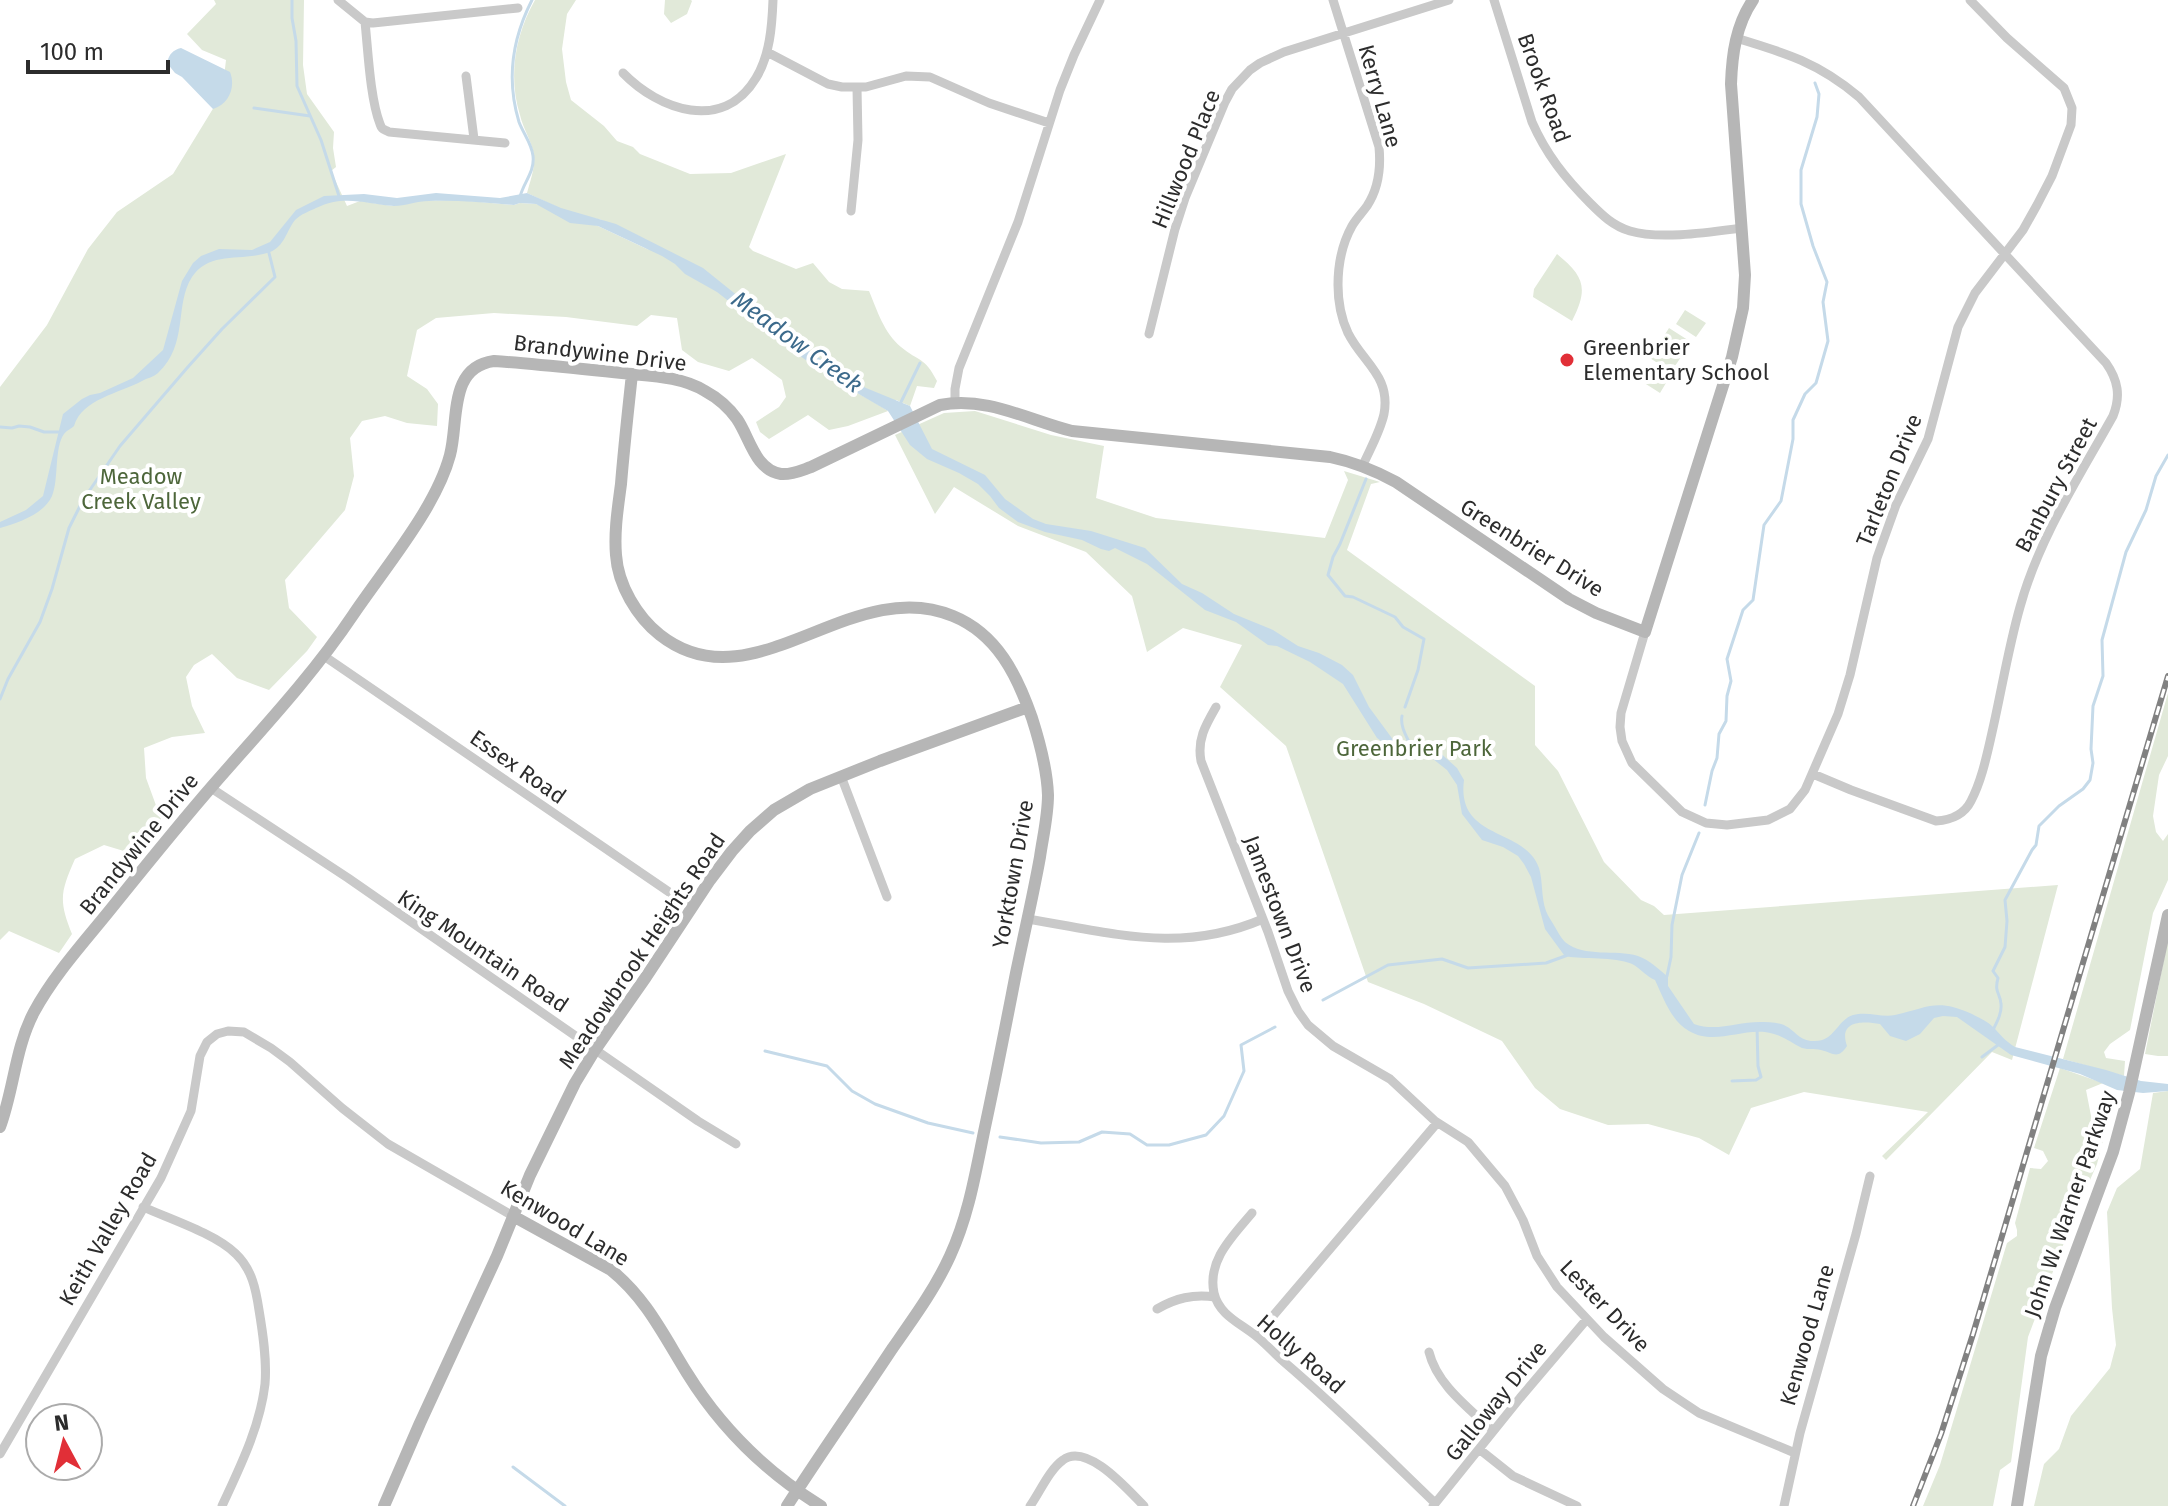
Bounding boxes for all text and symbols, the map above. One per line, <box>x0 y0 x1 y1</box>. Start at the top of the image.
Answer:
scale bar <box>28 24 168 74</box>
street label: Brook Road <box>1512 29 1576 147</box>
text: 100 m <box>40 38 104 66</box>
street label: Kerry Lane <box>1352 41 1408 151</box>
street label: Hillwood Place <box>1146 86 1226 232</box>
water label: Meadow Creek <box>726 285 868 399</box>
street label: Brandywine Drive <box>512 329 688 377</box>
place label: Greenbrier Elementary School <box>1583 334 1769 386</box>
marker: Greenbrier Elementary School <box>1558 351 1576 369</box>
street label: Tarleton Drive <box>1850 410 1928 550</box>
street label: Banbury Street <box>2009 413 2103 557</box>
park label: Meadow Creek Valley <box>81 463 201 515</box>
street label: Greenbrier Drive <box>1455 493 1609 603</box>
street label: Essex Road <box>465 724 571 810</box>
park label: Greenbrier Park <box>1336 735 1493 762</box>
street label: Brandywine Drive <box>74 768 204 920</box>
street label: Yorktown Drive <box>987 798 1039 950</box>
street label: Meadowbrook Heights Road <box>553 828 731 1074</box>
street label: Jamestown Drive <box>1238 832 1322 996</box>
street label: King Mountain Road <box>392 884 574 1018</box>
street label: John W. Warner Parkway <box>2018 1087 2122 1321</box>
street label: Keith Valley Road <box>53 1147 163 1311</box>
street label: Kenwood Lane <box>496 1174 634 1272</box>
street label: Lester Drive <box>1554 1254 1656 1358</box>
street label: Kenwood Lane <box>1774 1261 1840 1409</box>
street label: Holly Road <box>1251 1308 1351 1400</box>
street label: Galloway Drive <box>1439 1336 1553 1466</box>
north arrow <box>24 1402 104 1482</box>
text: N <box>53 1408 71 1437</box>

